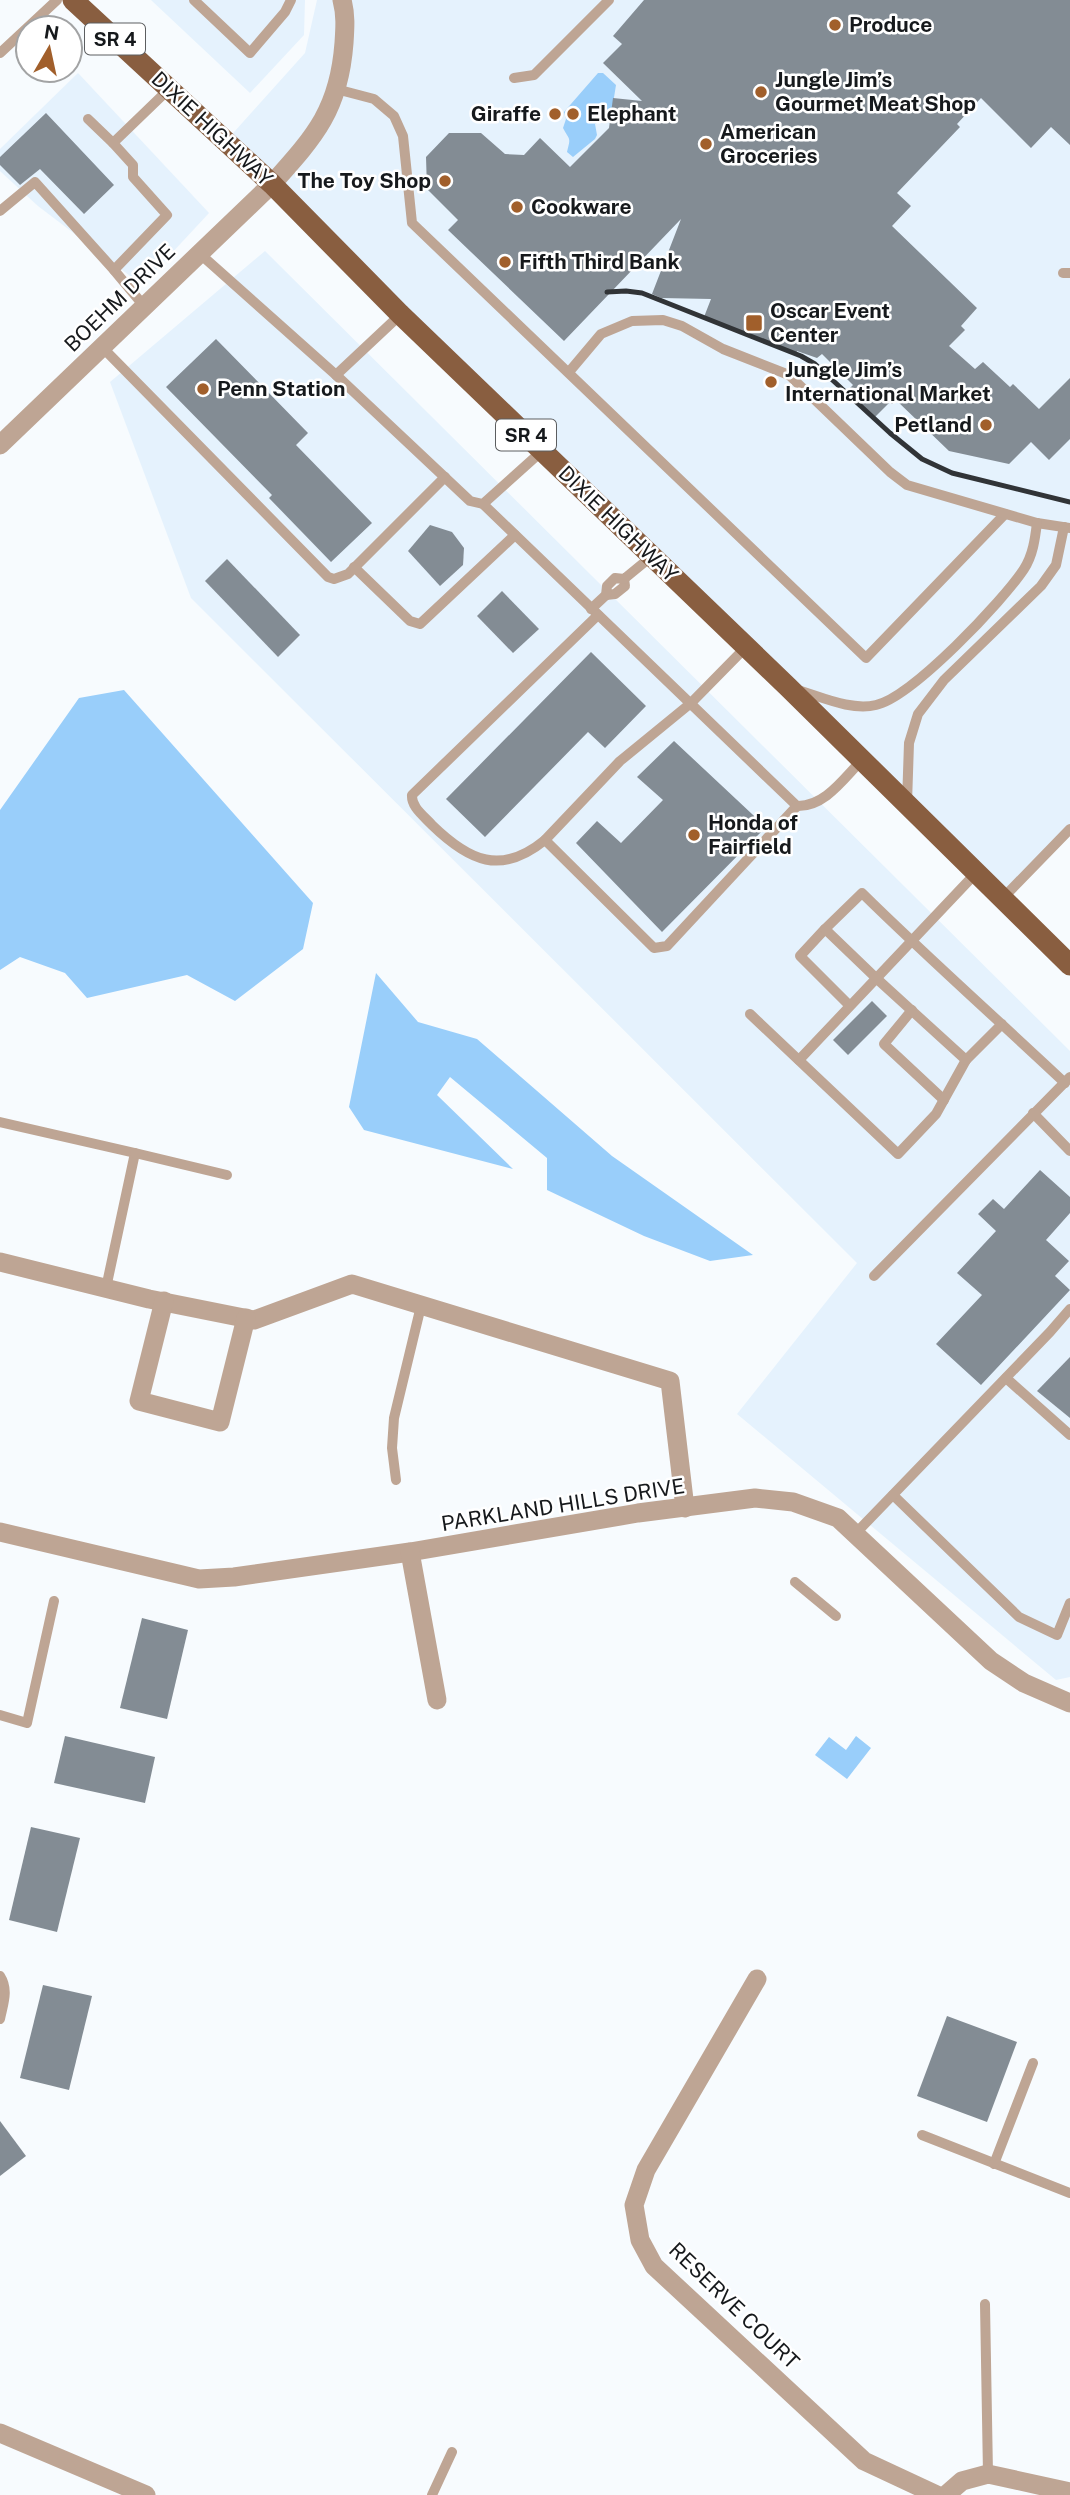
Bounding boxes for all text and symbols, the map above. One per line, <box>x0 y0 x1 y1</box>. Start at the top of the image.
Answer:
place label: Produce <box>849 12 932 37</box>
north arrow <box>14 14 84 84</box>
marker: Produce <box>827 17 843 33</box>
text: N <box>43 20 61 44</box>
road number: SR 4 <box>85 23 145 54</box>
street label: DIXIE HIGHWAY <box>147 66 278 191</box>
place label: Jungle Jim’s Gourmet Meat Shop <box>775 67 976 116</box>
marker: Jungle Jim’s Gourmet Meat Shop <box>753 84 769 100</box>
place label: Giraffe <box>471 101 541 126</box>
place label: Elephant <box>587 101 676 126</box>
marker: Giraffe <box>547 106 563 122</box>
marker: Elephant <box>565 106 581 122</box>
place label: American Groceries <box>720 119 818 168</box>
marker: American Groceries <box>698 136 714 152</box>
place label: The Toy Shop <box>297 168 431 193</box>
marker: The Toy Shop <box>437 173 453 189</box>
place label: Cookware <box>531 194 632 219</box>
marker: Cookware <box>509 199 525 215</box>
street label: BOEHM DRIVE <box>59 239 180 357</box>
place label: Fifth Third Bank <box>519 249 680 274</box>
marker: Fifth Third Bank <box>497 254 513 270</box>
place label: Oscar Event Center <box>770 298 890 347</box>
marker: Oscar Event Center <box>744 313 764 333</box>
place label: Jungle Jim’s International Market <box>785 357 991 406</box>
marker: Jungle Jim’s International Market <box>763 374 779 390</box>
place label: Penn Station <box>217 376 345 401</box>
marker: Penn Station <box>195 381 211 397</box>
place label: Petland <box>894 412 972 437</box>
marker: Petland <box>978 417 994 433</box>
road number: SR 4 <box>496 420 556 450</box>
street label: DIXIE HIGHWAY <box>553 460 683 587</box>
place label: Honda of Fairfield <box>708 810 798 859</box>
marker: Honda of Fairfield <box>686 827 702 843</box>
street label: PARKLAND HILLS DRIVE <box>439 1473 686 1536</box>
street label: RESERVE COURT <box>664 2237 805 2374</box>

